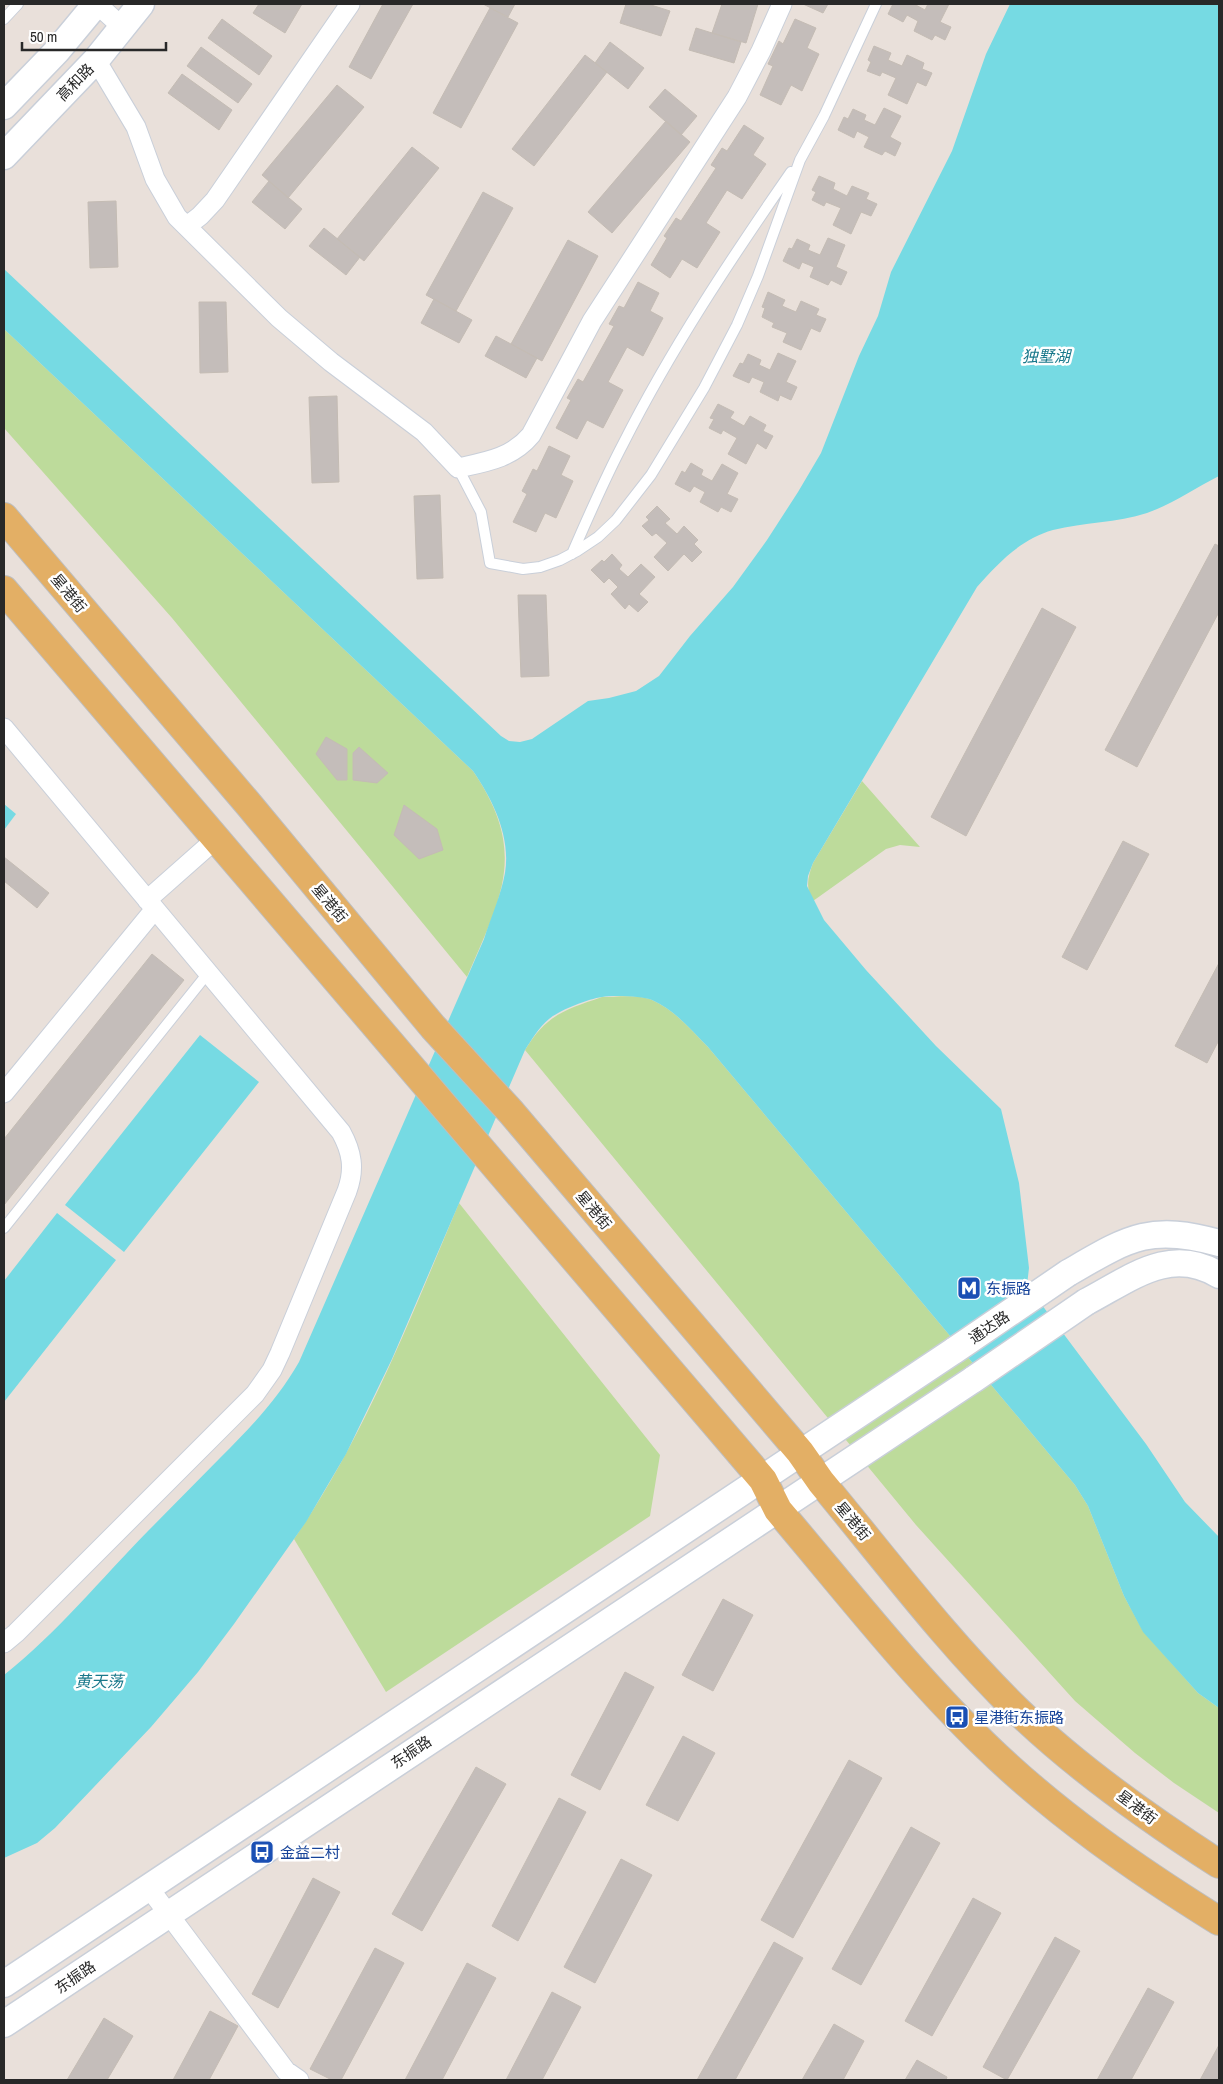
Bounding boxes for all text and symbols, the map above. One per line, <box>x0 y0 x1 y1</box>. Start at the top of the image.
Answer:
scale bar <box>22 20 166 52</box>
text: 50 m <box>30 26 57 47</box>
street label: 高和路 <box>52 59 98 105</box>
water label: 独墅湖 <box>1022 345 1073 367</box>
street label: 星港街 <box>46 569 92 617</box>
street label: 星港街 <box>307 879 353 927</box>
street label: 星港街 <box>571 1186 617 1234</box>
metro station icon: 东振路 <box>956 1275 982 1301</box>
place label: 东振路 <box>986 1278 1031 1299</box>
street label: 通达路 <box>964 1306 1014 1348</box>
street label: 星港街 <box>830 1497 876 1545</box>
water label: 黄天荡 <box>75 1670 126 1692</box>
bus stop icon: 星港街东振路 <box>944 1704 970 1730</box>
place label: 星港街东振路 <box>974 1707 1064 1728</box>
street label: 东振路 <box>386 1731 436 1773</box>
street label: 星港街 <box>1113 1785 1161 1829</box>
bus stop icon: 金益二村 <box>249 1839 275 1865</box>
place label: 金益二村 <box>280 1842 340 1863</box>
street label: 东振路 <box>50 1956 100 1998</box>

